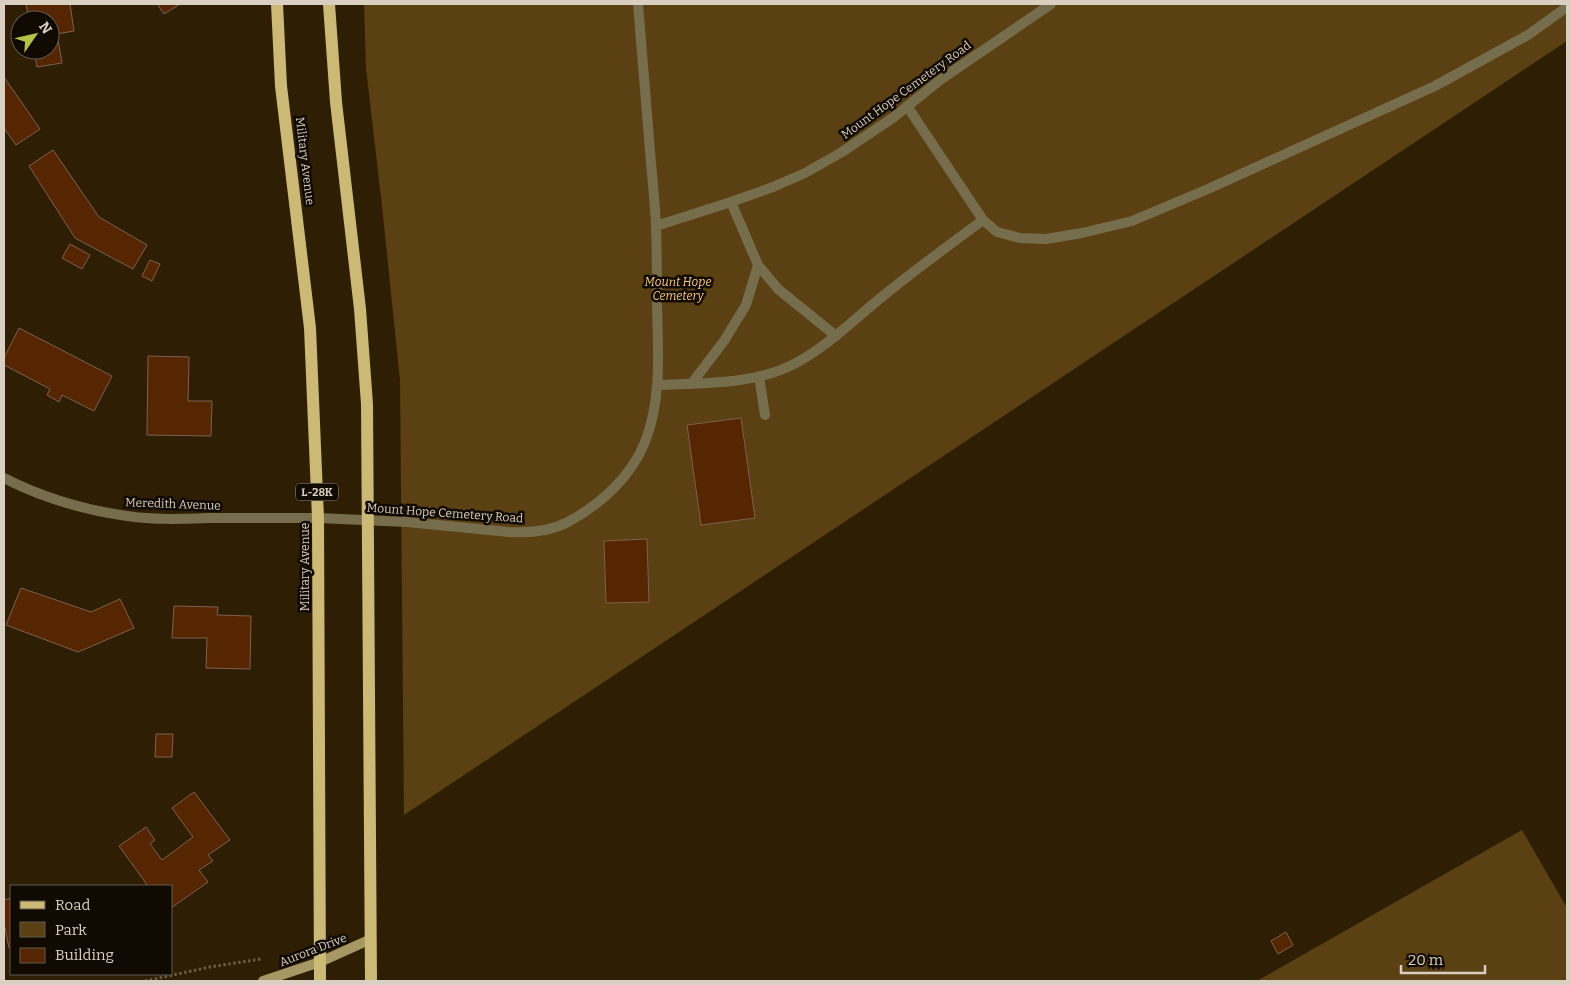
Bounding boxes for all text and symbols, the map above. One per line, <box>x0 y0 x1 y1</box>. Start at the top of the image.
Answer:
north arrow <box>10 10 60 60</box>
text: N <box>35 19 56 37</box>
street label: Mount Hope Cemetery Road <box>838 38 974 142</box>
street label: Military Avenue <box>293 116 317 206</box>
park label: Mount Hope Cemetery <box>645 275 711 303</box>
road number: L-28K <box>296 484 338 501</box>
street label: Meredith Avenue <box>125 495 221 513</box>
street label: Mount Hope Cemetery Road <box>366 501 524 525</box>
street label: Military Avenue <box>298 523 312 611</box>
legend <box>10 885 172 975</box>
text: Road <box>55 896 90 914</box>
text: Park <box>55 921 87 939</box>
street label: Aurora Drive <box>277 931 349 969</box>
scale bar <box>1401 942 1485 974</box>
text: Building <box>55 946 114 964</box>
text: 20 m <box>1408 951 1444 969</box>

